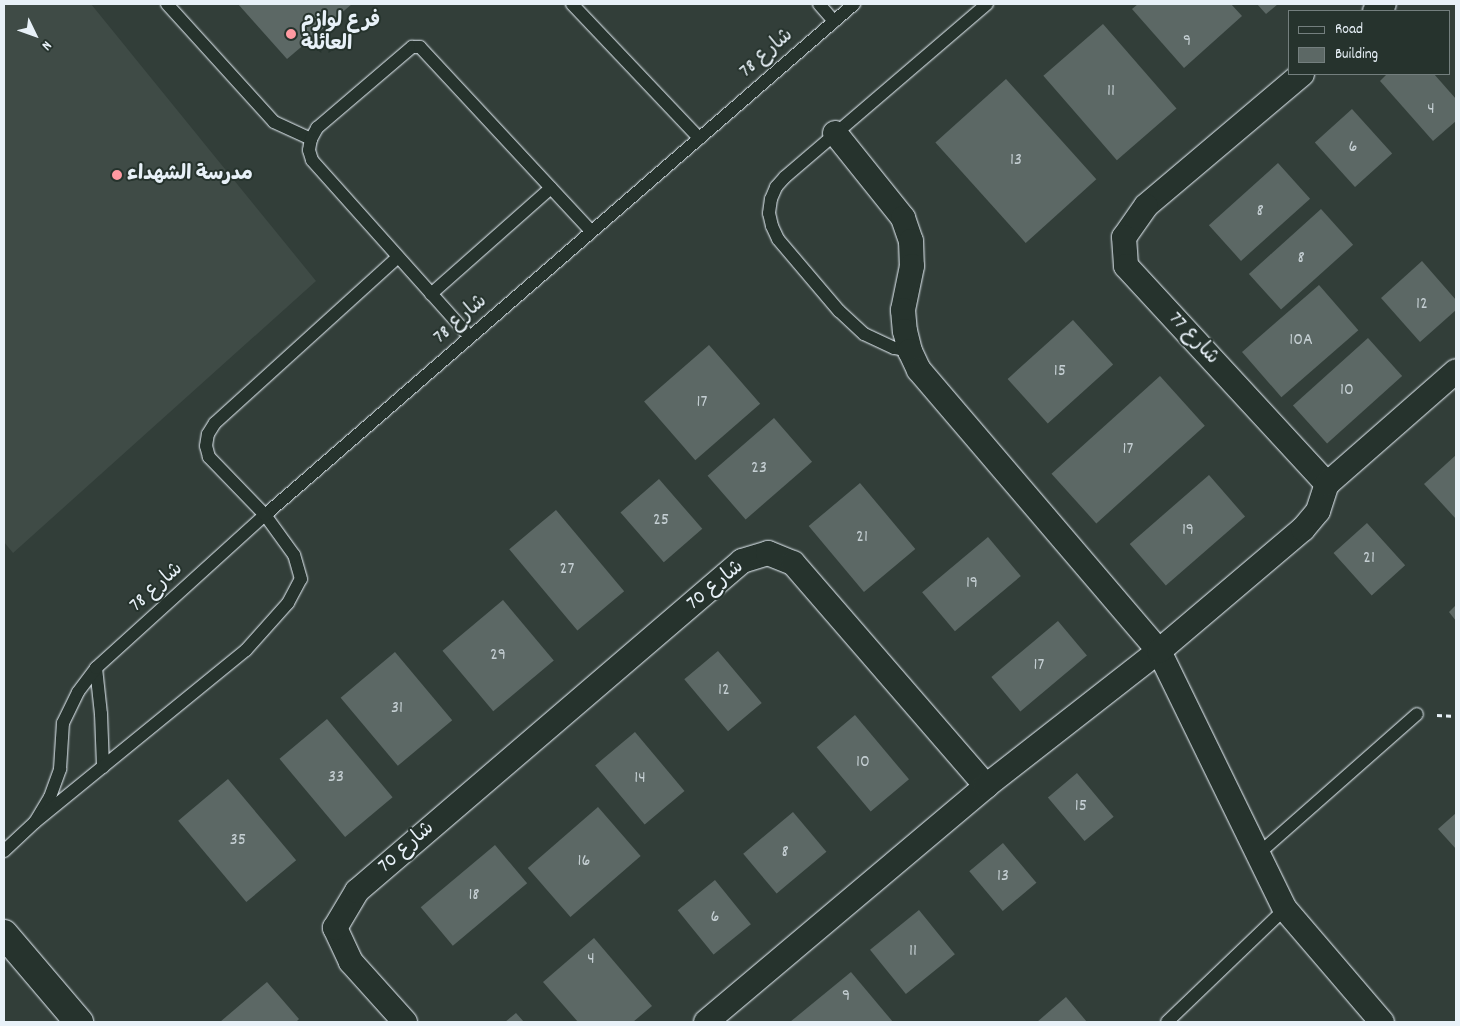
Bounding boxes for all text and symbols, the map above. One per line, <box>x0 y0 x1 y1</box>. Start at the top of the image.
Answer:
north arrow <box>10 10 60 60</box>
place label: فرع لوازم العائلة <box>301 10 380 57</box>
legend <box>1288 10 1450 75</box>
text: Road <box>1335 19 1363 41</box>
street label: شارع 78 <box>735 24 799 84</box>
marker: فرع لوازم العائلة <box>285 28 297 40</box>
house number: 9 <box>1183 31 1191 53</box>
text: N <box>36 36 56 54</box>
text: Building <box>1335 44 1378 66</box>
house number: 11 <box>1107 81 1115 103</box>
house number: 4 <box>1427 99 1435 121</box>
house number: 6 <box>1349 137 1357 159</box>
house number: 13 <box>1010 150 1022 172</box>
place label: مدرسة الشهداء <box>127 163 253 187</box>
marker: مدرسة الشهداء <box>111 169 123 181</box>
house number: 8 <box>1256 201 1264 223</box>
house number: 8 <box>1297 248 1305 270</box>
street label: شارع 78 <box>429 290 493 350</box>
house number: 12 <box>1416 294 1428 316</box>
street label: شارع 77 <box>1163 308 1223 370</box>
house number: 10A <box>1289 330 1313 352</box>
house number: 15 <box>1054 361 1066 383</box>
house number: 10 <box>1340 380 1354 402</box>
house number: 17 <box>697 392 707 414</box>
house number: 17 <box>1123 439 1133 461</box>
house number: 23 <box>751 458 767 480</box>
house number: 25 <box>653 510 669 532</box>
house number: 19 <box>1182 520 1194 542</box>
house number: 21 <box>856 527 868 549</box>
house number: 21 <box>1363 548 1375 570</box>
street label: شارع 70 <box>683 556 749 616</box>
street label: شارع 78 <box>125 558 189 618</box>
house number: 27 <box>560 559 574 581</box>
house number: 19 <box>966 573 978 595</box>
house number: 29 <box>490 645 506 667</box>
house number: 17 <box>1034 655 1044 677</box>
house number: 12 <box>718 680 730 702</box>
house number: 31 <box>391 698 403 720</box>
house number: 10 <box>856 752 870 774</box>
house number: 33 <box>328 767 344 789</box>
house number: 14 <box>634 768 646 790</box>
house number: 15 <box>1075 796 1087 818</box>
street label: شارع 70 <box>374 817 440 879</box>
house number: 35 <box>230 830 246 852</box>
house number: 8 <box>781 842 789 864</box>
house number: 16 <box>578 851 590 873</box>
house number: 13 <box>997 866 1009 888</box>
house number: 18 <box>468 885 480 907</box>
house number: 6 <box>711 907 719 929</box>
house number: 11 <box>909 941 917 963</box>
house number: 4 <box>587 949 595 971</box>
house number: 9 <box>842 986 850 1008</box>

